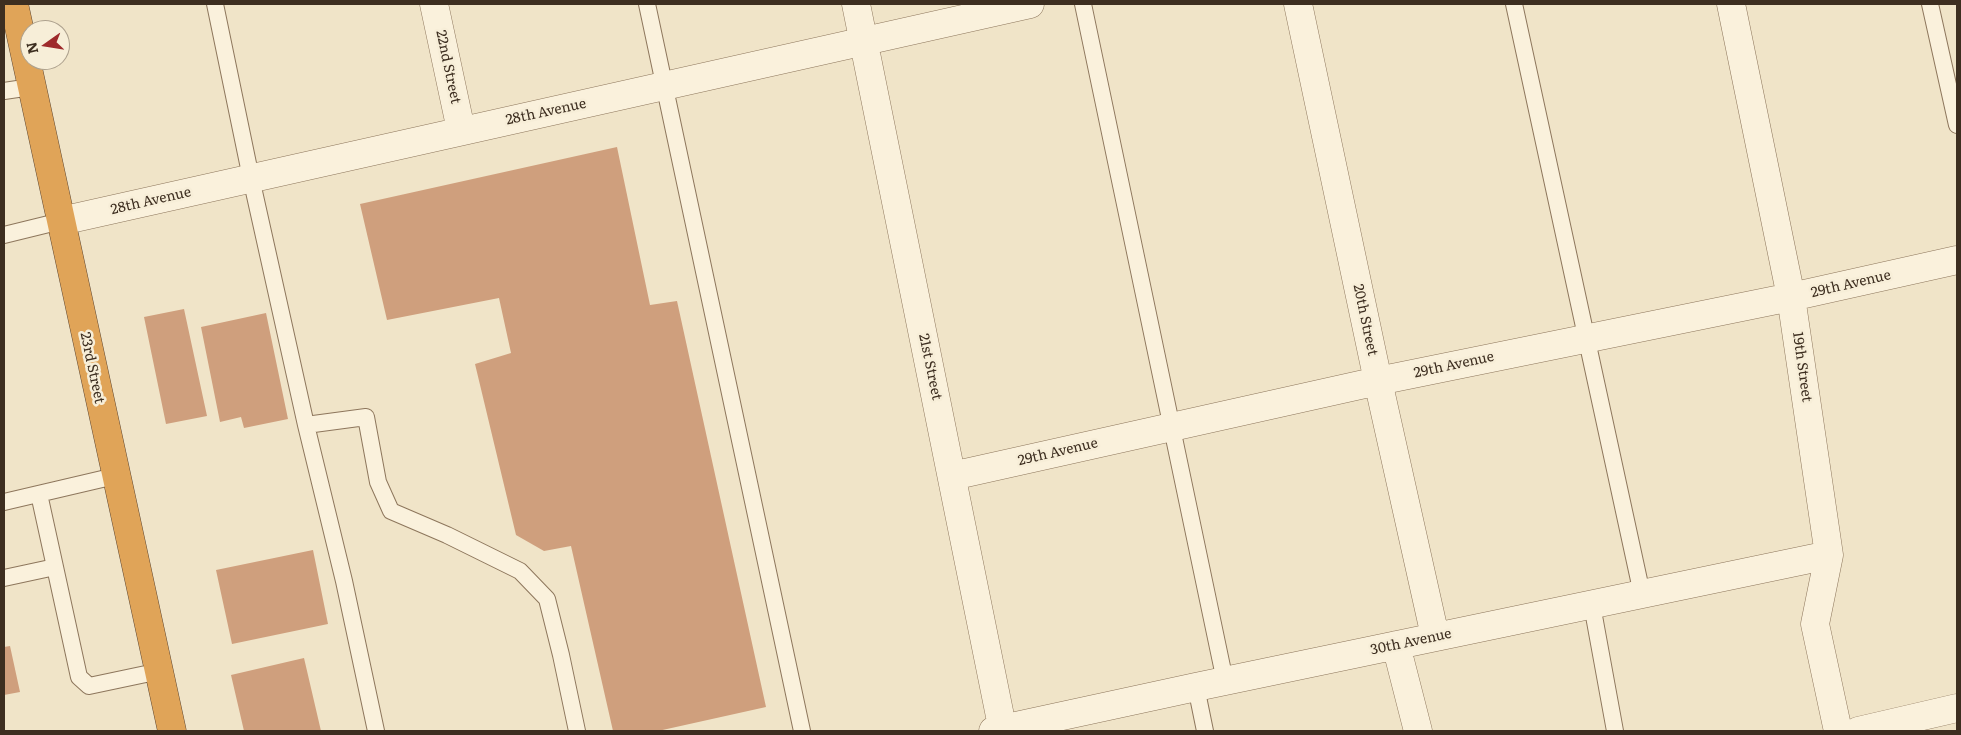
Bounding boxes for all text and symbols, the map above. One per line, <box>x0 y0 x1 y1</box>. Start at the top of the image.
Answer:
north arrow <box>20 20 70 70</box>
street label: 22nd Street <box>432 29 464 105</box>
text: N <box>20 40 42 56</box>
street label: 28th Avenue <box>504 95 588 129</box>
street label: 28th Avenue <box>109 184 193 218</box>
street label: 29th Avenue <box>1810 267 1892 301</box>
street label: 20th Street <box>1349 283 1381 357</box>
street label: 23rd Street <box>76 331 108 405</box>
street label: 19th Street <box>1789 331 1815 403</box>
street label: 21st Street <box>915 332 945 402</box>
street label: 29th Avenue <box>1412 348 1496 382</box>
street label: 29th Avenue <box>1017 435 1099 469</box>
street label: 30th Avenue <box>1369 625 1453 659</box>

